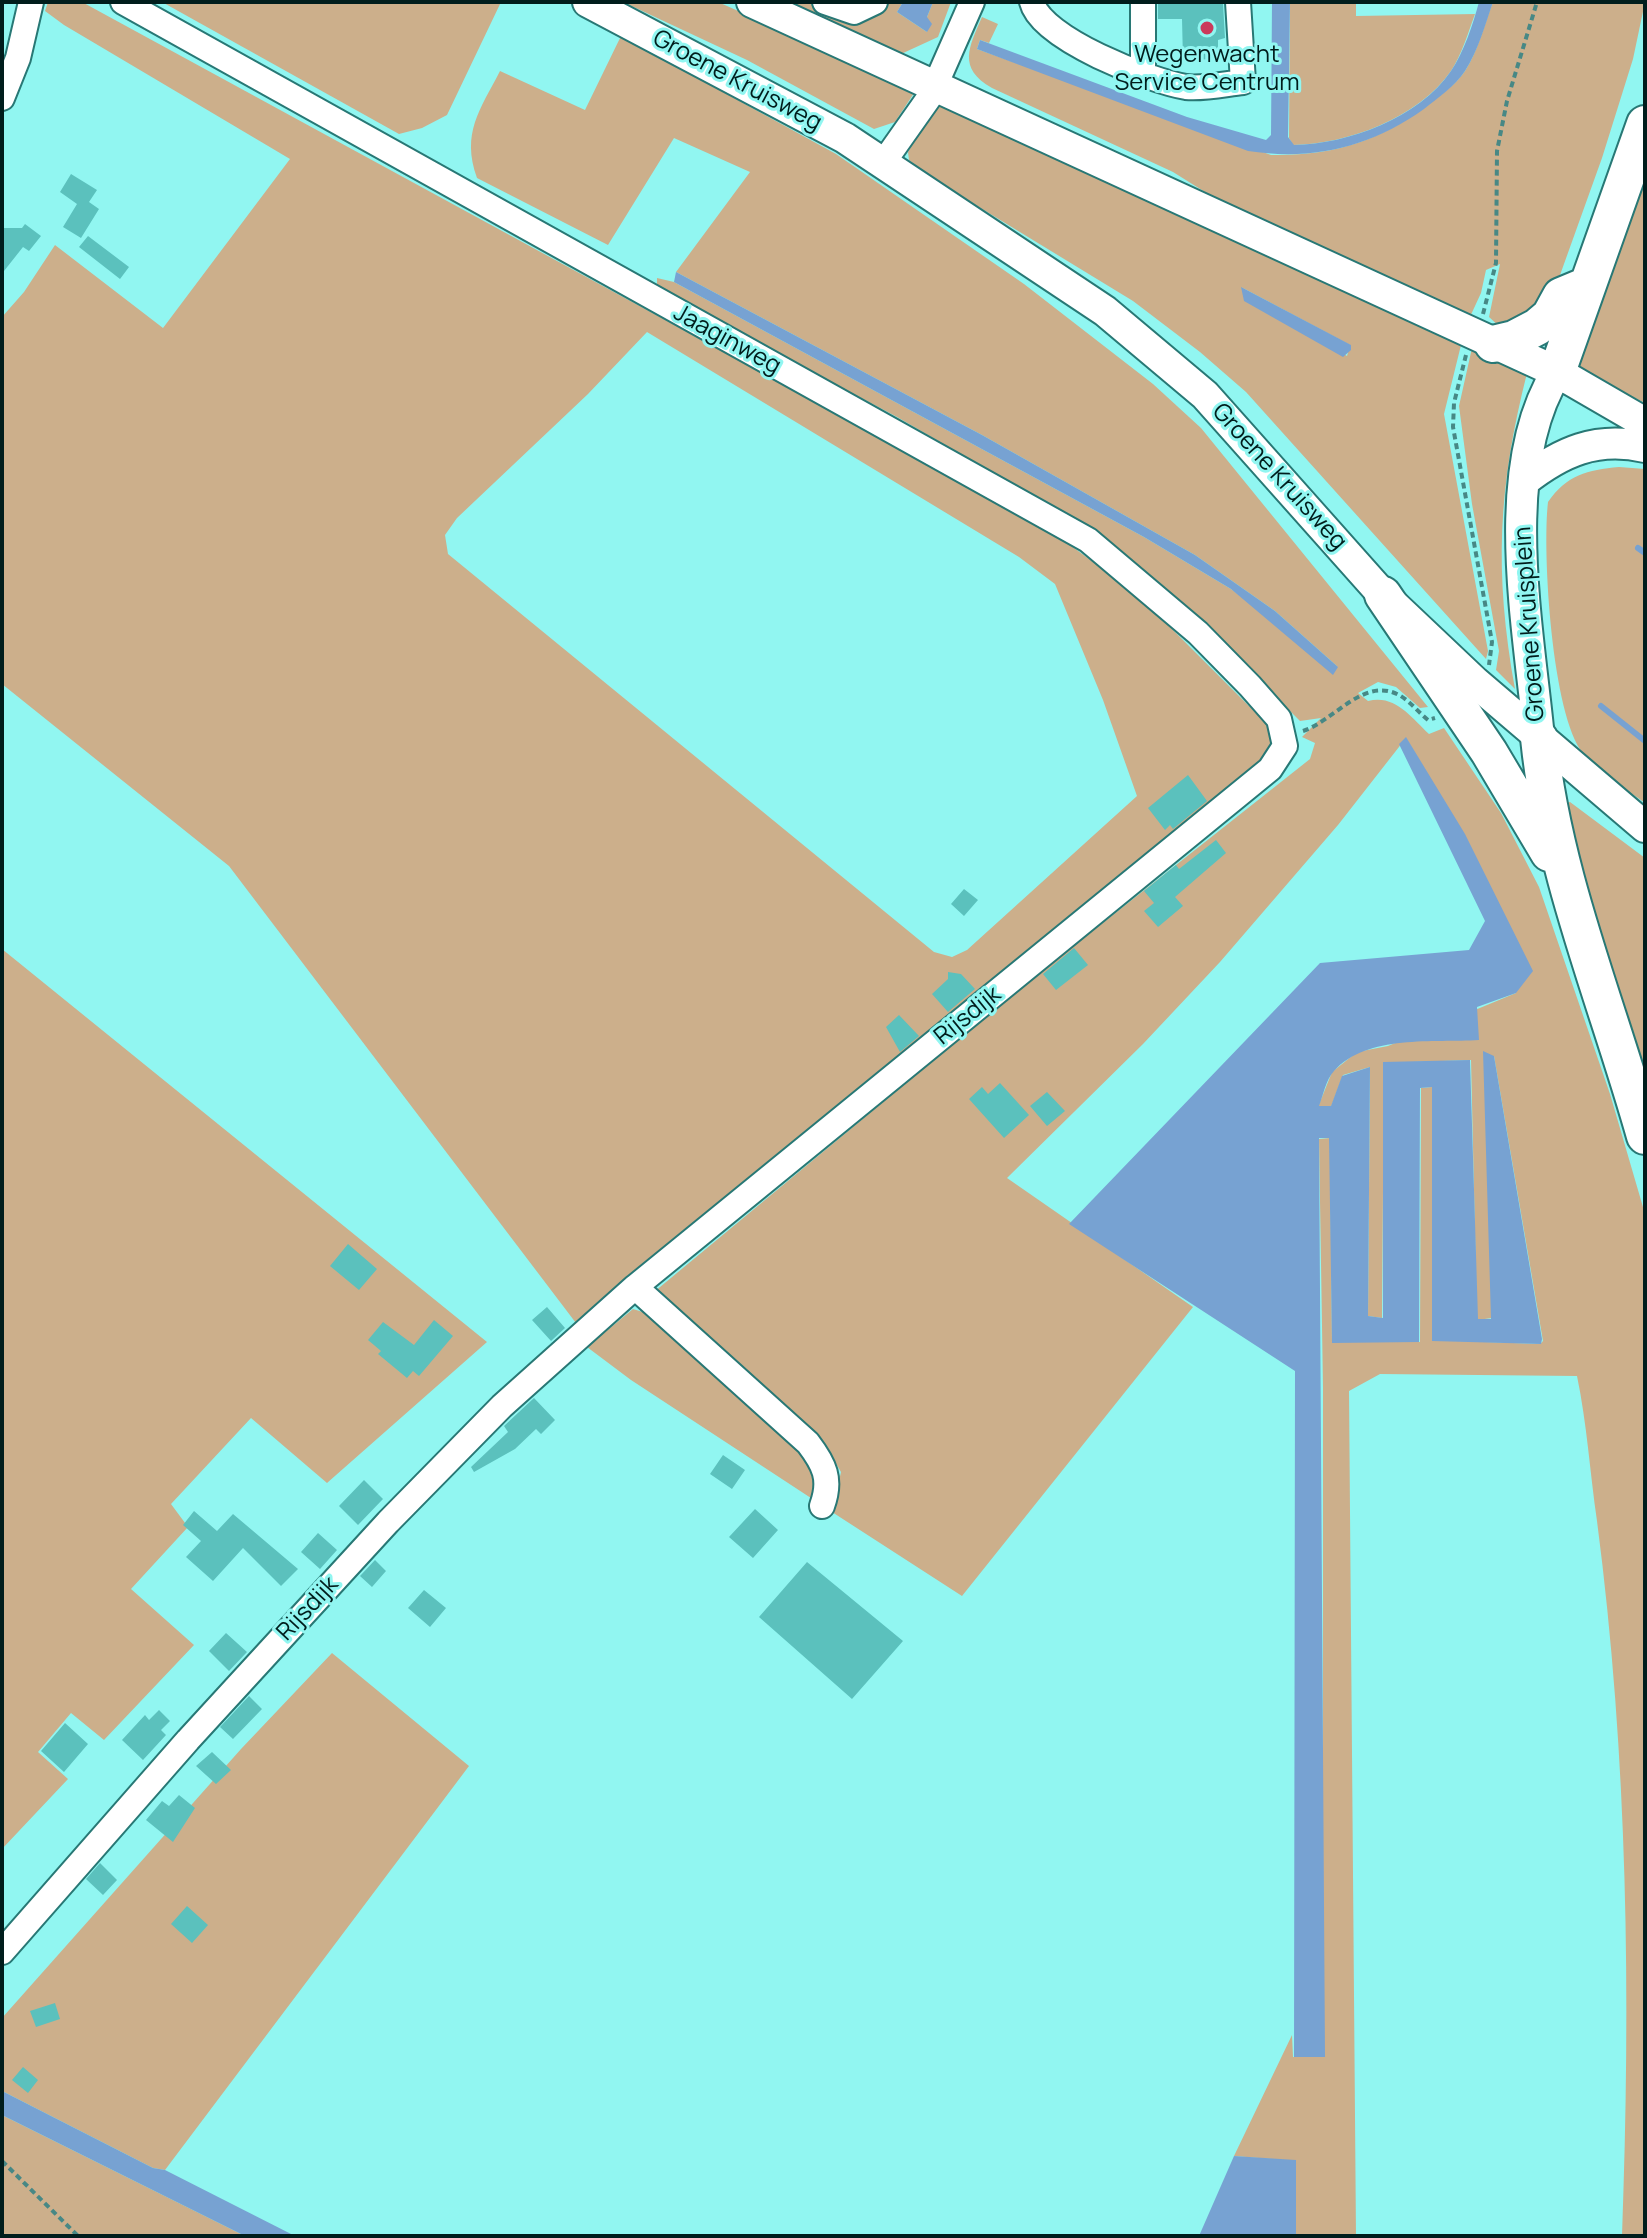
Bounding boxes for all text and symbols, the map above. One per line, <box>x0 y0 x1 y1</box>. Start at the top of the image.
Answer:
marker: Wegenwacht Service Centrum <box>1198 19 1216 37</box>
street label: Groene Kruisweg <box>648 24 826 138</box>
place label: Wegenwacht Service Centrum <box>1115 41 1299 97</box>
street label: Jaaginweg <box>668 299 786 381</box>
street label: Groene Kruisweg <box>1206 398 1352 556</box>
street label: Groene Kruisplein <box>1509 526 1551 722</box>
street label: Rijsdijk <box>929 981 1007 1051</box>
street label: Rijsdijk <box>271 1571 345 1647</box>

